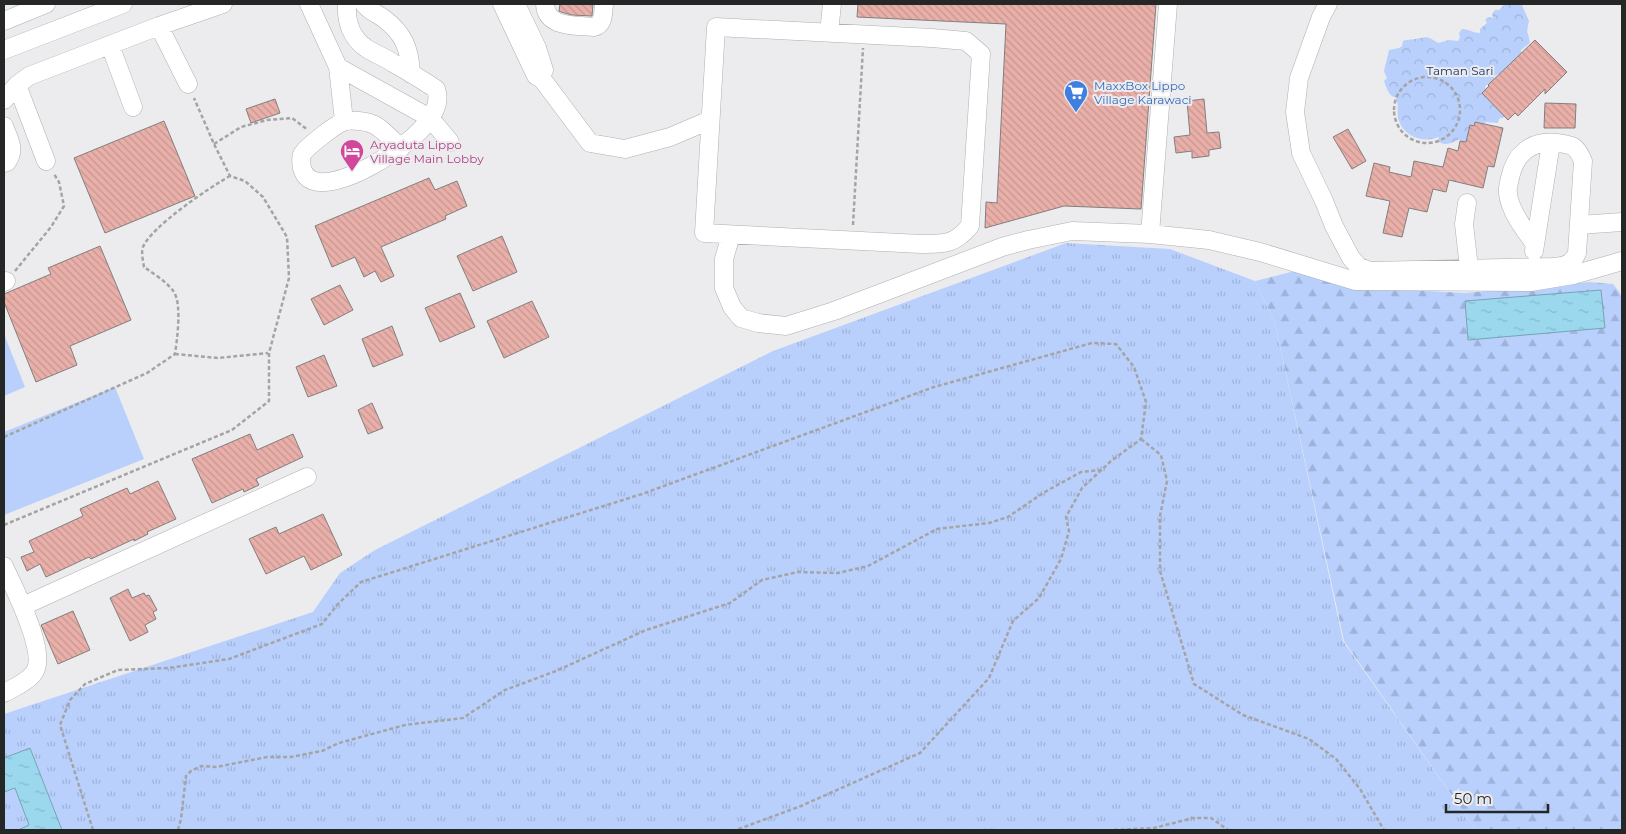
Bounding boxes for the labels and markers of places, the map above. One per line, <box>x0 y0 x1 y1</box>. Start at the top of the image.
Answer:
place label: MaxxBox Lippo Village Karawaci <box>1094 78 1192 107</box>
supermarket icon: MaxxBox Lippo Village Karawaci <box>1063 79 1089 113</box>
place label: Aryaduta Lippo Village Main Lobby <box>370 137 484 166</box>
hotel icon: Aryaduta Lippo Village Main Lobby <box>339 138 365 172</box>

